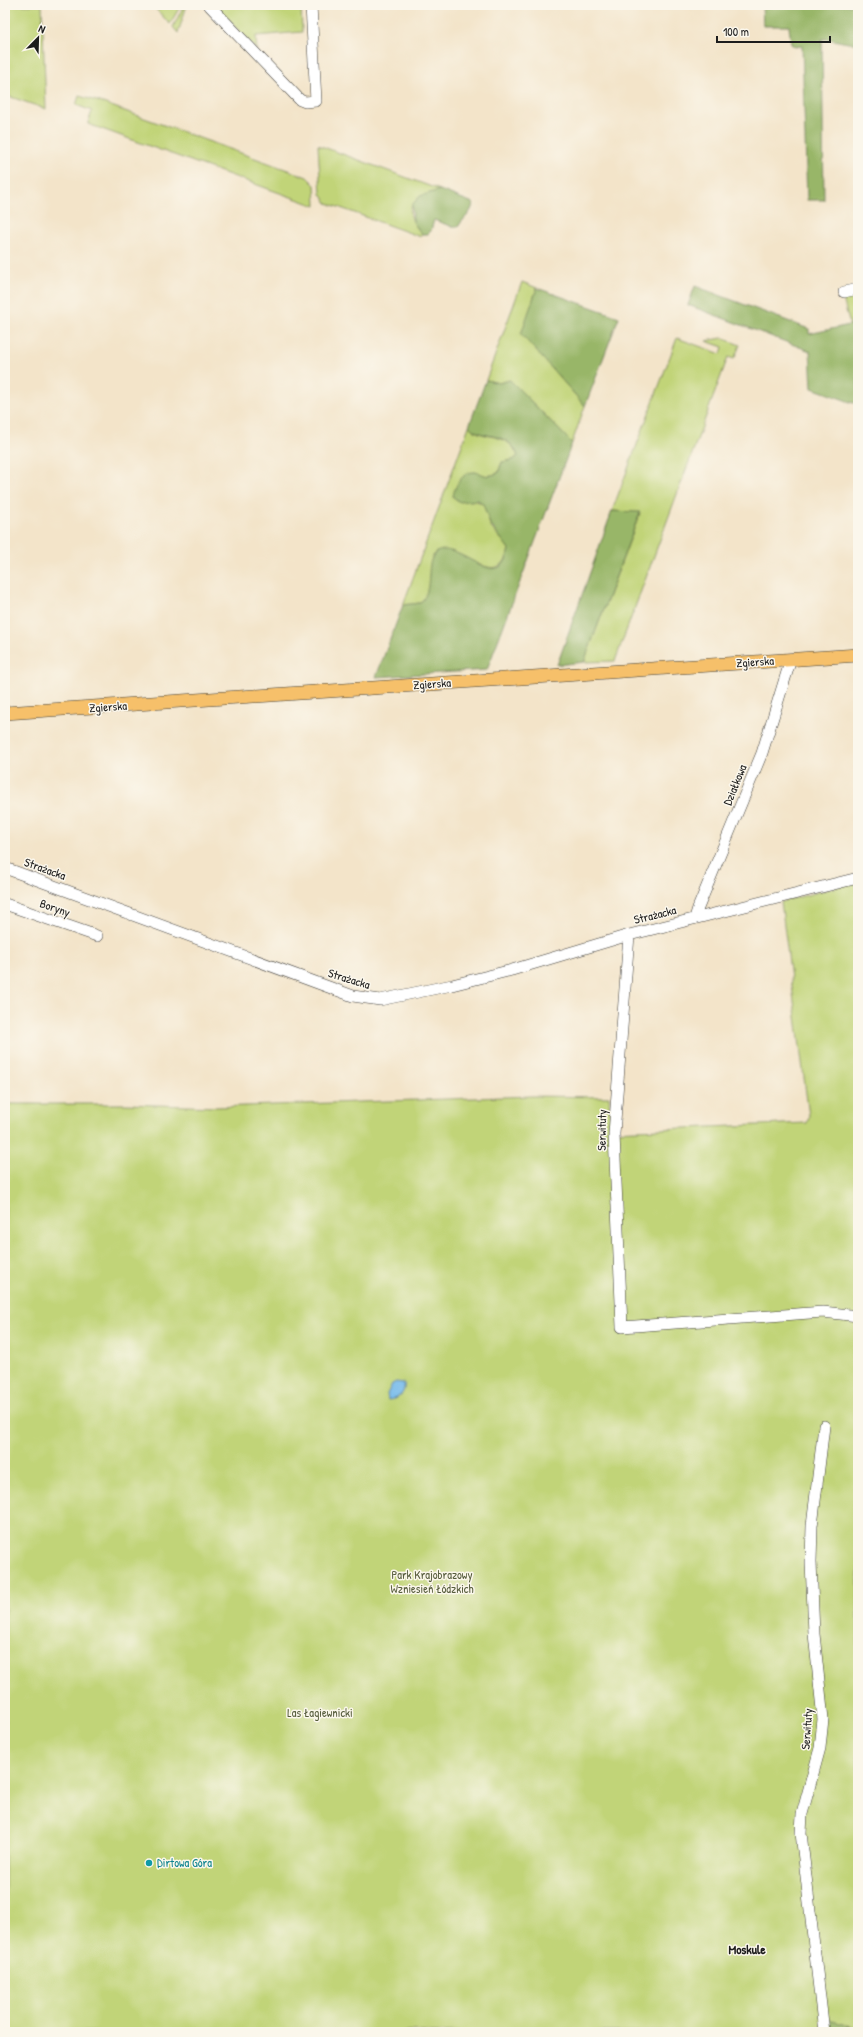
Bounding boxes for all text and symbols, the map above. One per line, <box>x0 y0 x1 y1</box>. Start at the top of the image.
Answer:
north arrow <box>18 18 58 58</box>
scale bar <box>717 18 830 44</box>
text: N <box>36 21 47 36</box>
text: 100 m <box>723 23 749 40</box>
street label: Zgierska <box>736 652 775 671</box>
street label: Zgierska <box>413 674 452 693</box>
street label: Zgierska <box>89 697 128 716</box>
street label: Działkowa <box>719 761 751 808</box>
street label: Strażacka <box>22 853 69 884</box>
street label: Boryny <box>38 894 73 921</box>
street label: Strażacka <box>632 901 678 928</box>
street label: Strażacka <box>326 964 373 993</box>
street label: Serwituty <box>593 1109 610 1151</box>
park label: Park Krajobrazowy Wzniesień Łódzkich <box>390 1566 474 1597</box>
park label: Las Łagiewnicki <box>287 1704 353 1721</box>
street label: Serwituty <box>797 1708 816 1750</box>
place label: Dirtowa Góra <box>157 1854 212 1871</box>
marker: Dirtowa Góra <box>144 1858 154 1868</box>
district label: Moskule <box>728 1940 766 1958</box>

